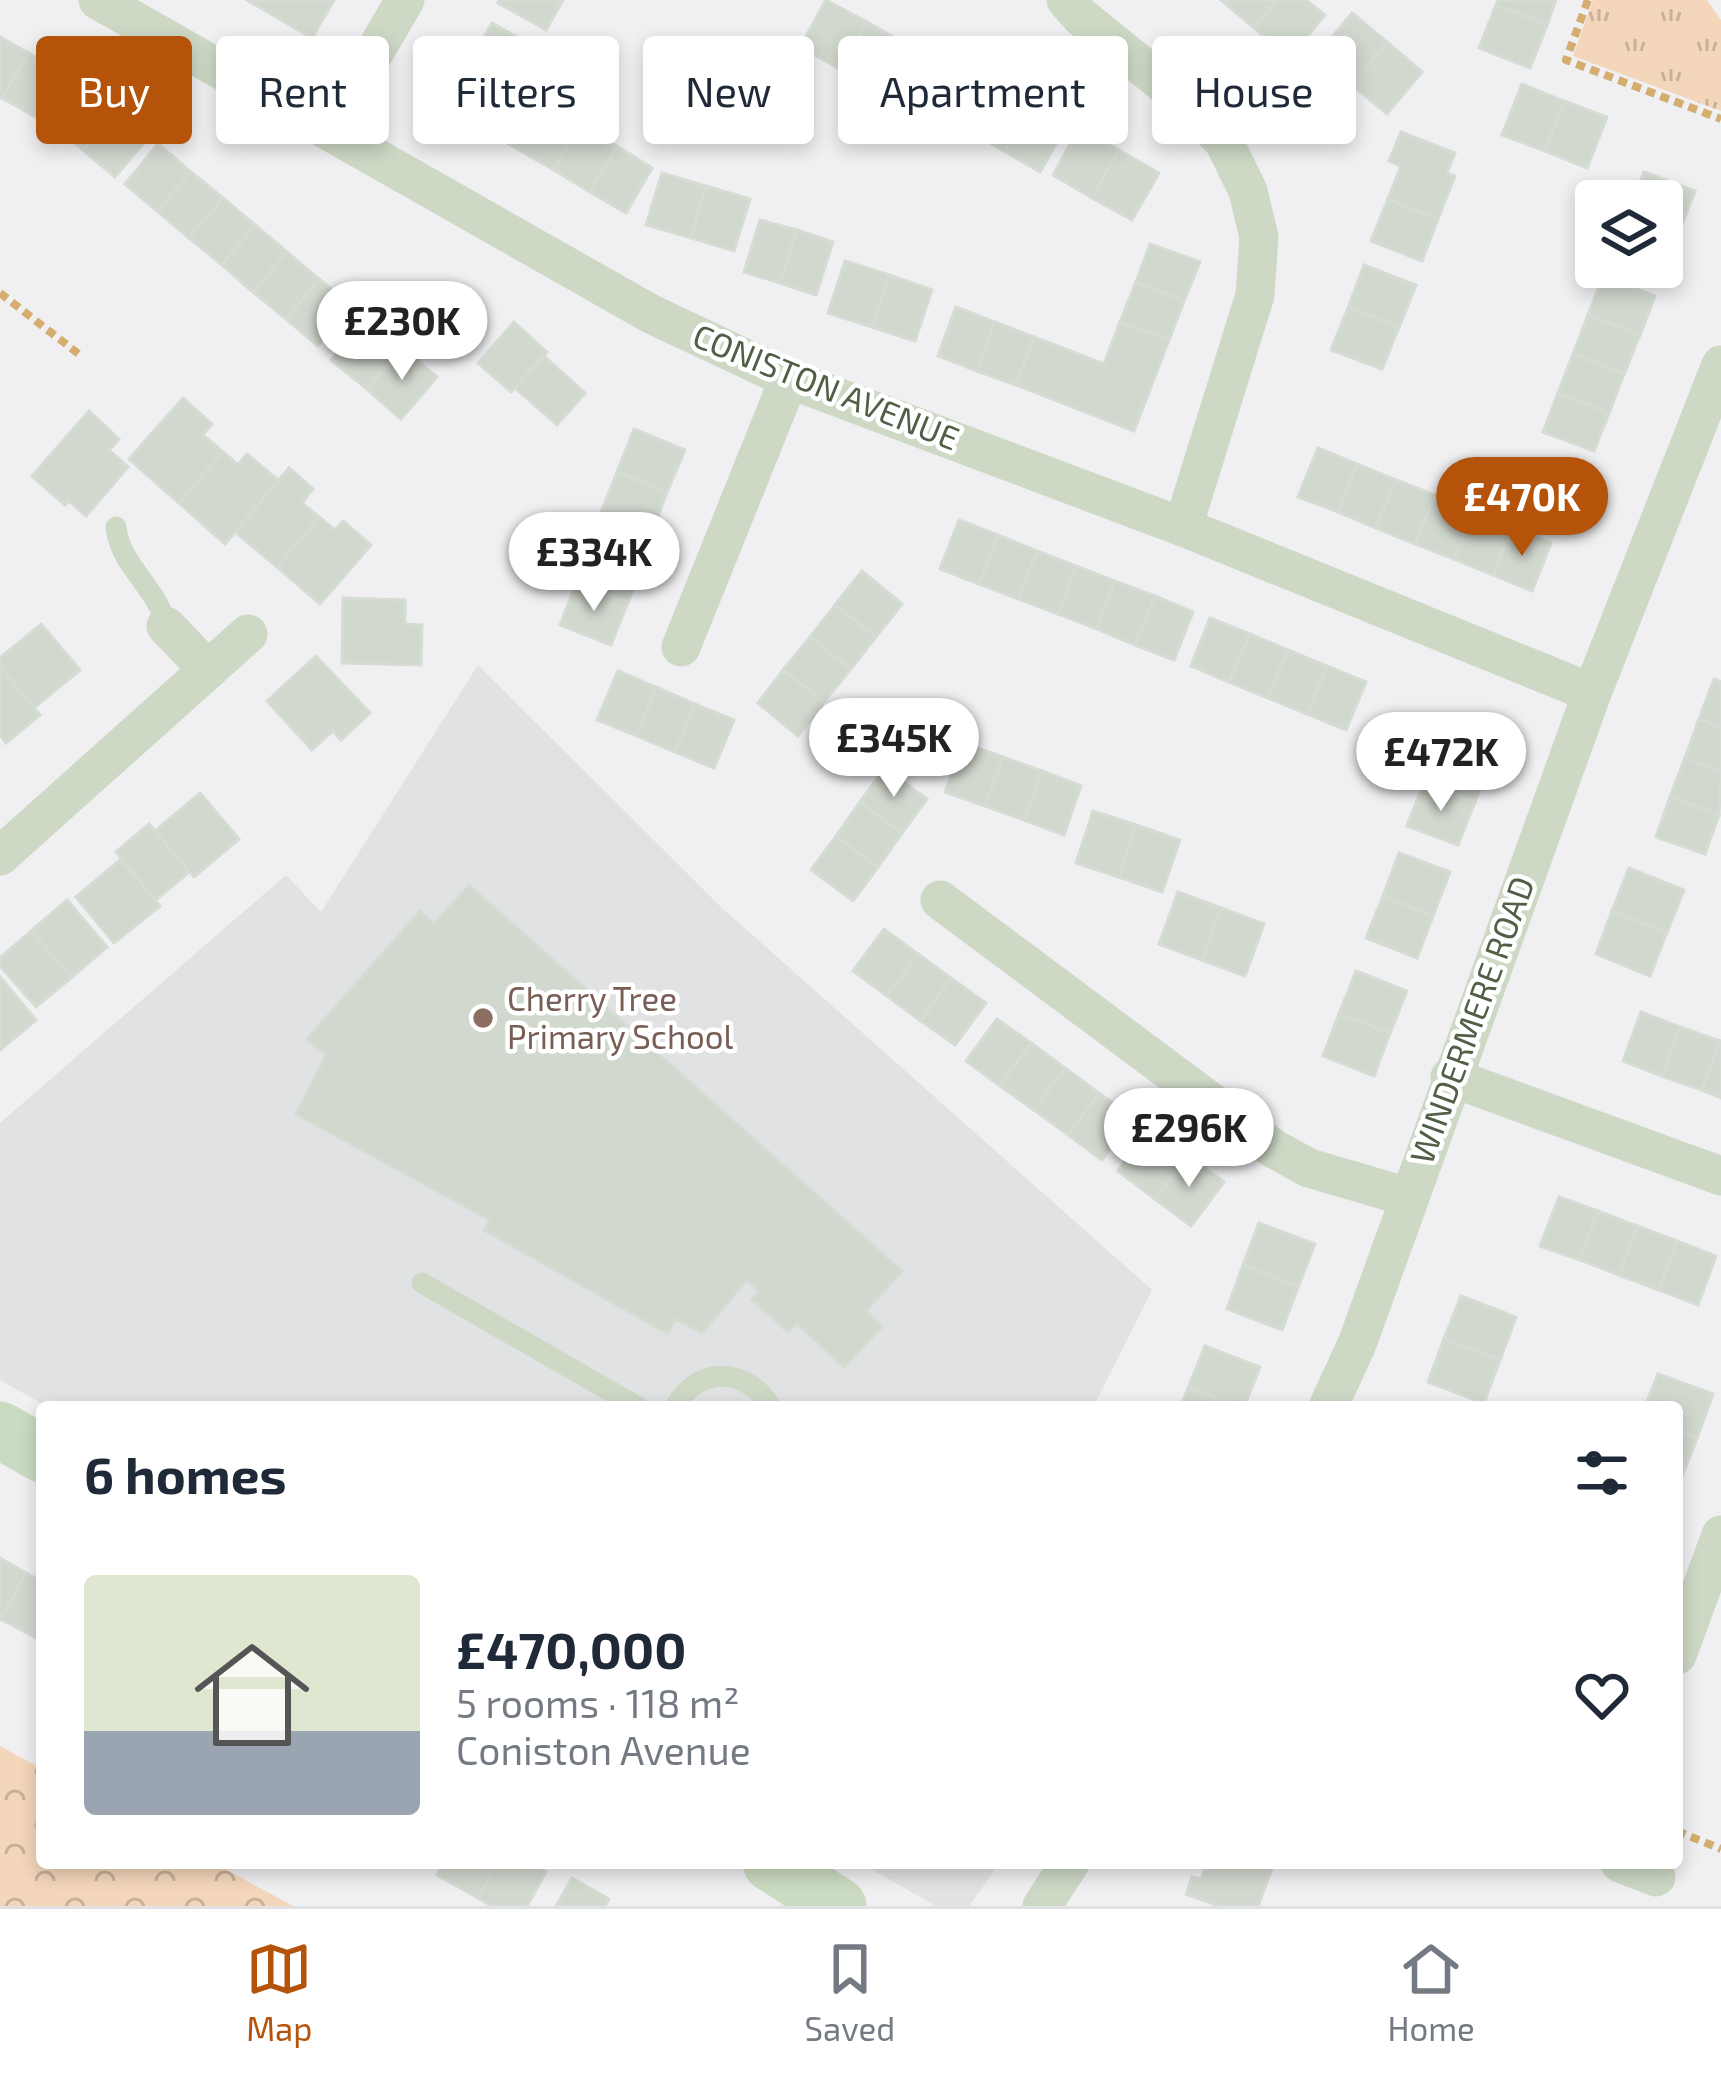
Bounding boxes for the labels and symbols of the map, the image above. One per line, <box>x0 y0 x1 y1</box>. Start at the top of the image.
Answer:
pin: £230K <box>318 281 486 383</box>
street label: CONISTON AVENUE <box>688 314 965 458</box>
pin: £470K <box>1438 457 1606 559</box>
pin: £334K <box>510 512 678 614</box>
pin: £345K <box>810 698 978 800</box>
pin: £472K <box>1357 712 1525 814</box>
street label: WINDERMERE ROAD <box>1401 871 1542 1169</box>
place label: Cherry Tree Primary School <box>507 978 734 1056</box>
marker: Cherry Tree Primary School <box>470 1005 496 1031</box>
pin: £296K <box>1105 1088 1273 1190</box>

